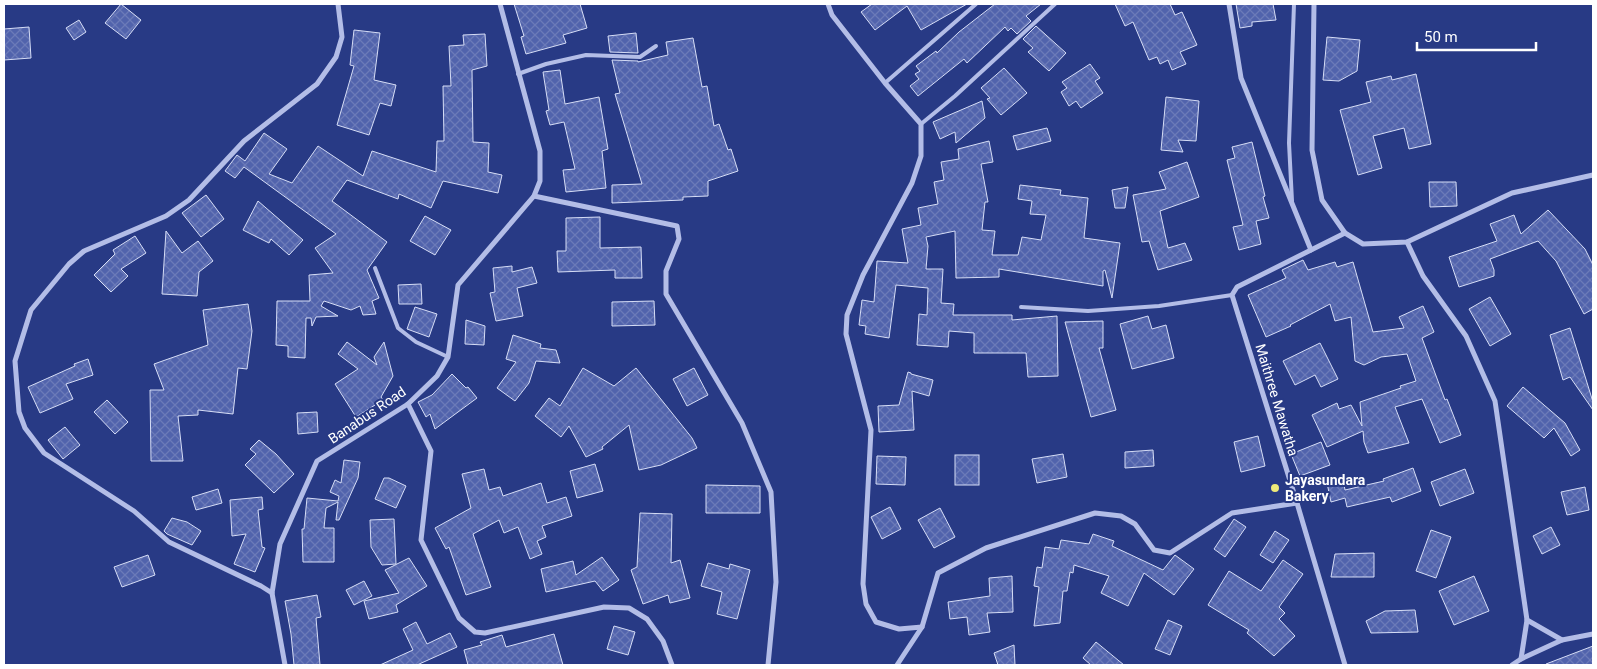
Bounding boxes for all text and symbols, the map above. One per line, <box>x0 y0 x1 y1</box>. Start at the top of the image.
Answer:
scale bar <box>1417 20 1536 52</box>
text: 50 m <box>1424 28 1458 46</box>
street label: Maithree Mawatha <box>1252 342 1302 458</box>
street label: Banabus Road <box>325 383 409 447</box>
place label: Jayasundara Bakery <box>1285 472 1366 504</box>
marker: Jayasundara Bakery <box>1269 482 1281 494</box>

